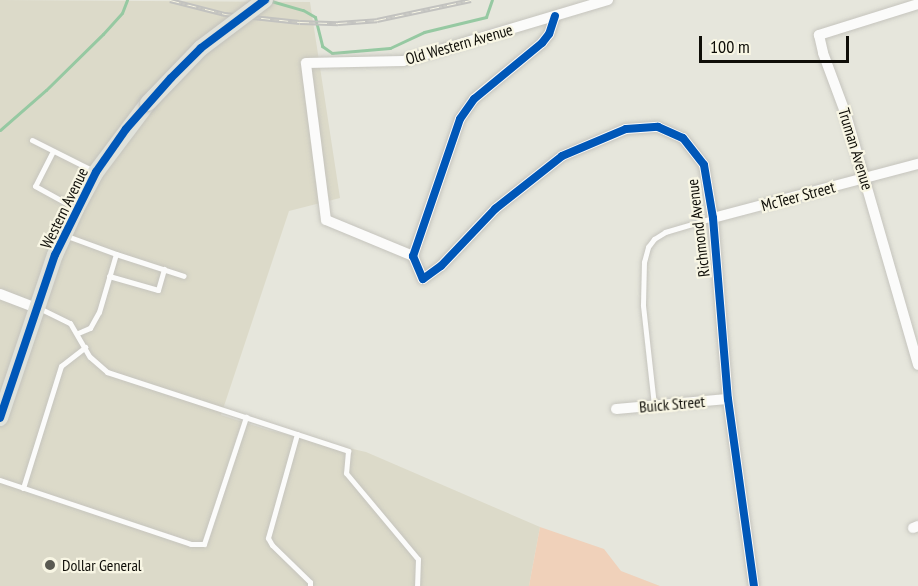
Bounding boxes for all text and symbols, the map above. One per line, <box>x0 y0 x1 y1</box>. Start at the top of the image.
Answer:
street label: Old Western Avenue <box>403 19 515 69</box>
scale bar <box>702 24 852 62</box>
text: 100 m <box>710 35 750 58</box>
street label: Truman Avenue <box>834 106 878 192</box>
street label: Western Avenue <box>36 164 92 252</box>
street label: McTeer Street <box>759 177 837 215</box>
street label: Richmond Avenue <box>682 178 714 278</box>
street label: Buick Street <box>638 392 706 416</box>
place label: Dollar General <box>62 555 142 575</box>
marker: Dollar General <box>43 558 57 572</box>

